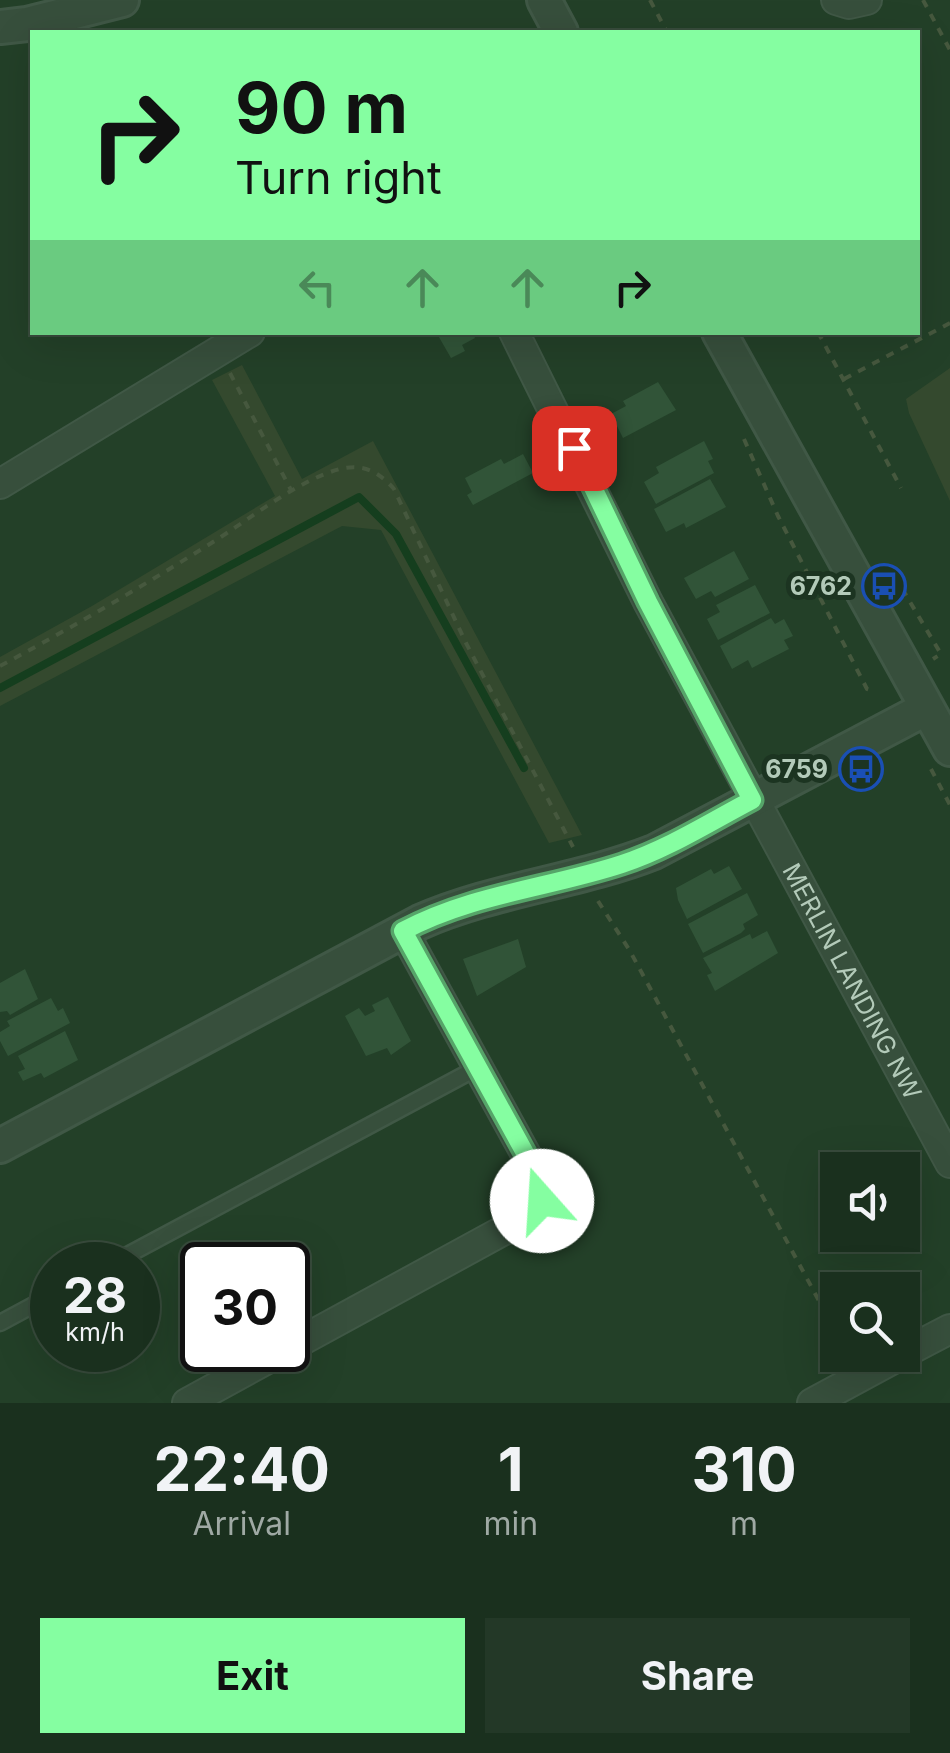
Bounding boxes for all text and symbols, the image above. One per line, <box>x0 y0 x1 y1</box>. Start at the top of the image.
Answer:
text: 90 m <box>235 65 408 150</box>
icon: right <box>70 70 200 200</box>
text: Turn right <box>235 150 442 205</box>
icon: left <box>290 260 345 315</box>
icon: ahead <box>395 260 450 315</box>
icon: ahead <box>500 260 555 315</box>
icon: right <box>605 260 660 315</box>
pin <box>532 406 617 491</box>
icon: arrive <box>547 421 602 476</box>
bus stop icon: 6762 <box>861 563 907 609</box>
place label: 6762 <box>790 571 852 601</box>
bus stop icon: 6759 <box>838 746 884 792</box>
place label: 6759 <box>765 754 828 784</box>
street label: MERLIN LANDING NW <box>776 858 928 1104</box>
position arrow <box>490 1149 594 1253</box>
map controls <box>820 1152 920 1372</box>
button: sound <box>820 1152 920 1252</box>
speed limit sign: 30 <box>180 1242 310 1372</box>
text: 28 <box>63 1265 127 1325</box>
button: search <box>820 1272 920 1372</box>
text: km/h <box>65 1317 125 1347</box>
text: 22:40 <box>153 1433 330 1505</box>
text: 1 <box>498 1433 524 1505</box>
text: 310 <box>692 1433 797 1505</box>
text: Arrival <box>192 1504 291 1543</box>
text: min <box>483 1504 538 1543</box>
text: m <box>730 1504 758 1543</box>
button: Exit <box>40 1618 465 1733</box>
button: Share <box>485 1618 910 1733</box>

